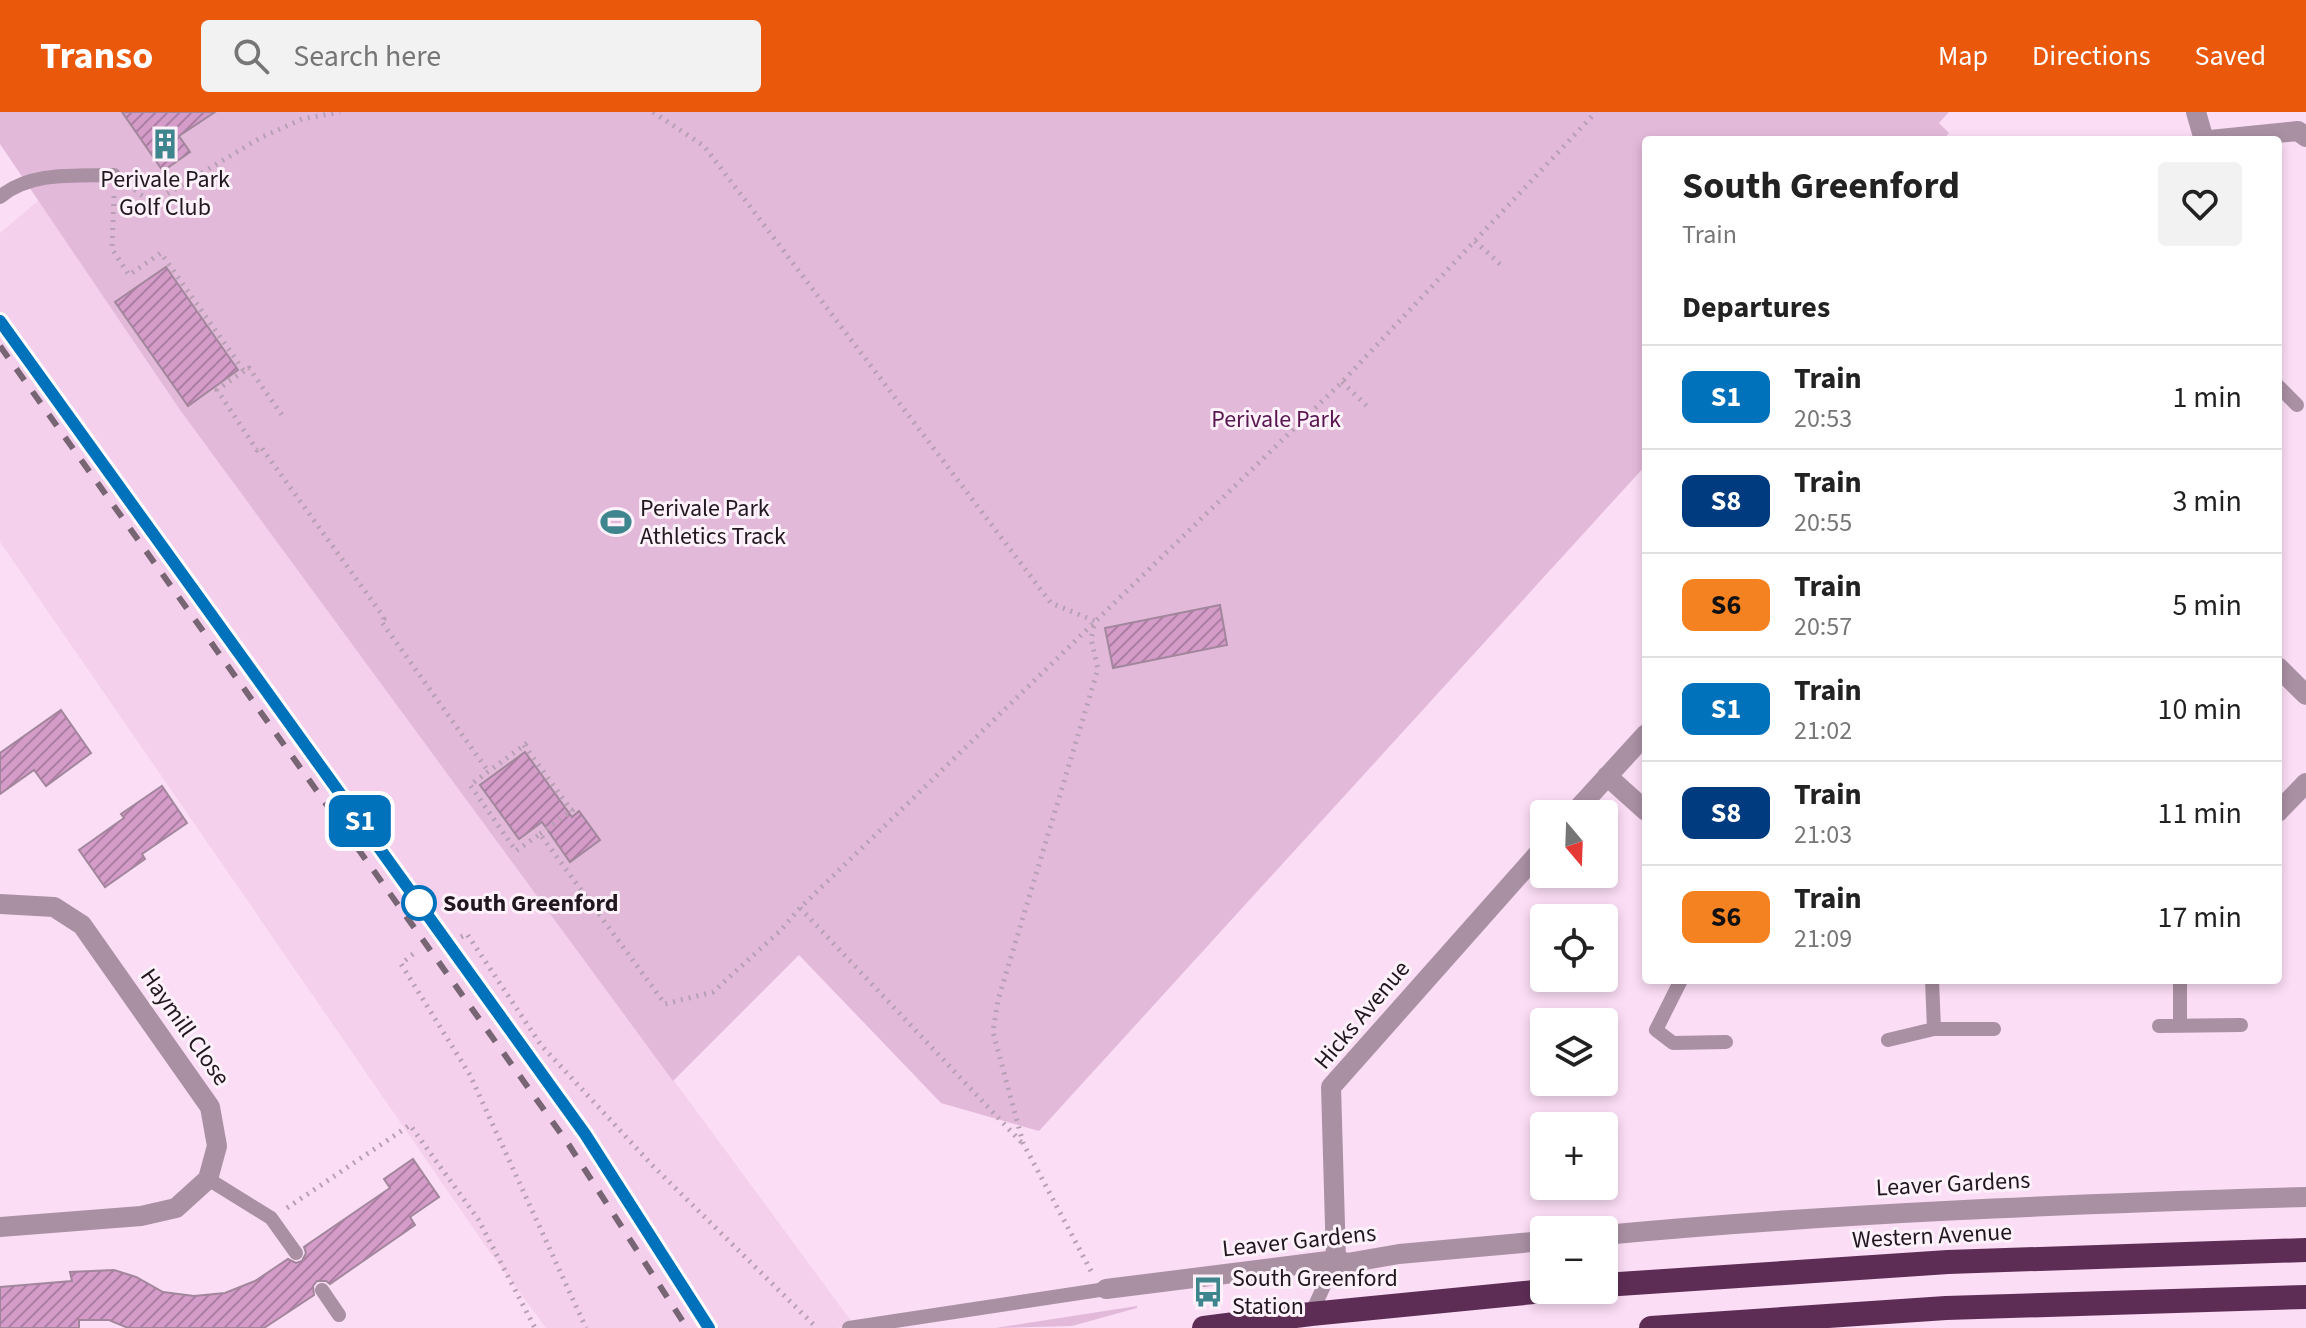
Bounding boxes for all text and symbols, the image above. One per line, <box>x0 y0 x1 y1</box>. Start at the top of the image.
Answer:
search box <box>201 20 761 92</box>
text: Transo <box>40 29 153 83</box>
icon: search <box>229 34 273 78</box>
text: Search here <box>293 35 441 78</box>
text: Map <box>1938 36 1988 76</box>
text: Directions <box>2032 36 2151 76</box>
text: Saved <box>2195 36 2266 76</box>
building icon: Perivale Park Golf Club <box>148 127 182 161</box>
text: South Greenford <box>1682 159 1960 213</box>
place label: Perivale Park Golf Club <box>100 162 230 225</box>
button: heart <box>2158 162 2242 246</box>
text: Train <box>1682 216 1737 253</box>
text: Departures <box>1682 286 1830 329</box>
text: Train <box>1794 357 1862 400</box>
text: 1 min <box>2172 376 2242 419</box>
text: S1 <box>1711 377 1741 417</box>
text: 20:53 <box>1794 400 1852 437</box>
park label: Perivale Park <box>1211 402 1341 437</box>
text: Train <box>1794 461 1862 504</box>
text: 3 min <box>2172 480 2242 523</box>
text: S8 <box>1711 481 1741 521</box>
place label: Perivale Park Athletics Track <box>640 491 786 554</box>
text: 20:55 <box>1794 504 1852 541</box>
sports icon: Perivale Park Athletics Track <box>599 505 633 539</box>
text: Train <box>1794 565 1862 608</box>
text: 5 min <box>2172 584 2242 627</box>
text: S6 <box>1711 585 1741 625</box>
text: 20:57 <box>1794 608 1852 645</box>
text: Train <box>1794 669 1862 712</box>
text: 10 min <box>2158 688 2242 731</box>
text: S1 <box>1711 689 1741 729</box>
text: 21:02 <box>1794 712 1852 749</box>
text: Train <box>1794 773 1862 816</box>
text: 11 min <box>2158 792 2242 835</box>
text: S8 <box>1711 793 1741 833</box>
line badge: S1 <box>324 795 396 847</box>
north arrow <box>1530 800 1618 888</box>
map controls <box>1530 800 1618 1304</box>
text: S1 <box>345 801 375 841</box>
text: 21:03 <box>1794 816 1852 853</box>
text: Train <box>1794 877 1862 920</box>
marker: South Greenford <box>402 886 436 920</box>
place label: South Greenford <box>443 886 619 921</box>
text: 17 min <box>2158 896 2242 939</box>
text: S6 <box>1711 897 1741 937</box>
button: locate <box>1530 904 1618 992</box>
text: 21:09 <box>1794 920 1852 957</box>
street label: Hicks Avenue <box>1306 953 1418 1077</box>
street label: Haymill Close <box>132 961 238 1093</box>
button: layers <box>1530 1008 1618 1096</box>
button: + <box>1530 1112 1618 1200</box>
street label: Leaver Gardens <box>1875 1162 2031 1206</box>
street label: Western Avenue <box>1851 1214 2013 1258</box>
street label: Leaver Gardens <box>1220 1216 1378 1266</box>
button: − <box>1530 1216 1618 1304</box>
place label: South Greenford Station <box>1232 1261 1398 1324</box>
bus stop icon: South Greenford Station <box>1191 1275 1225 1309</box>

